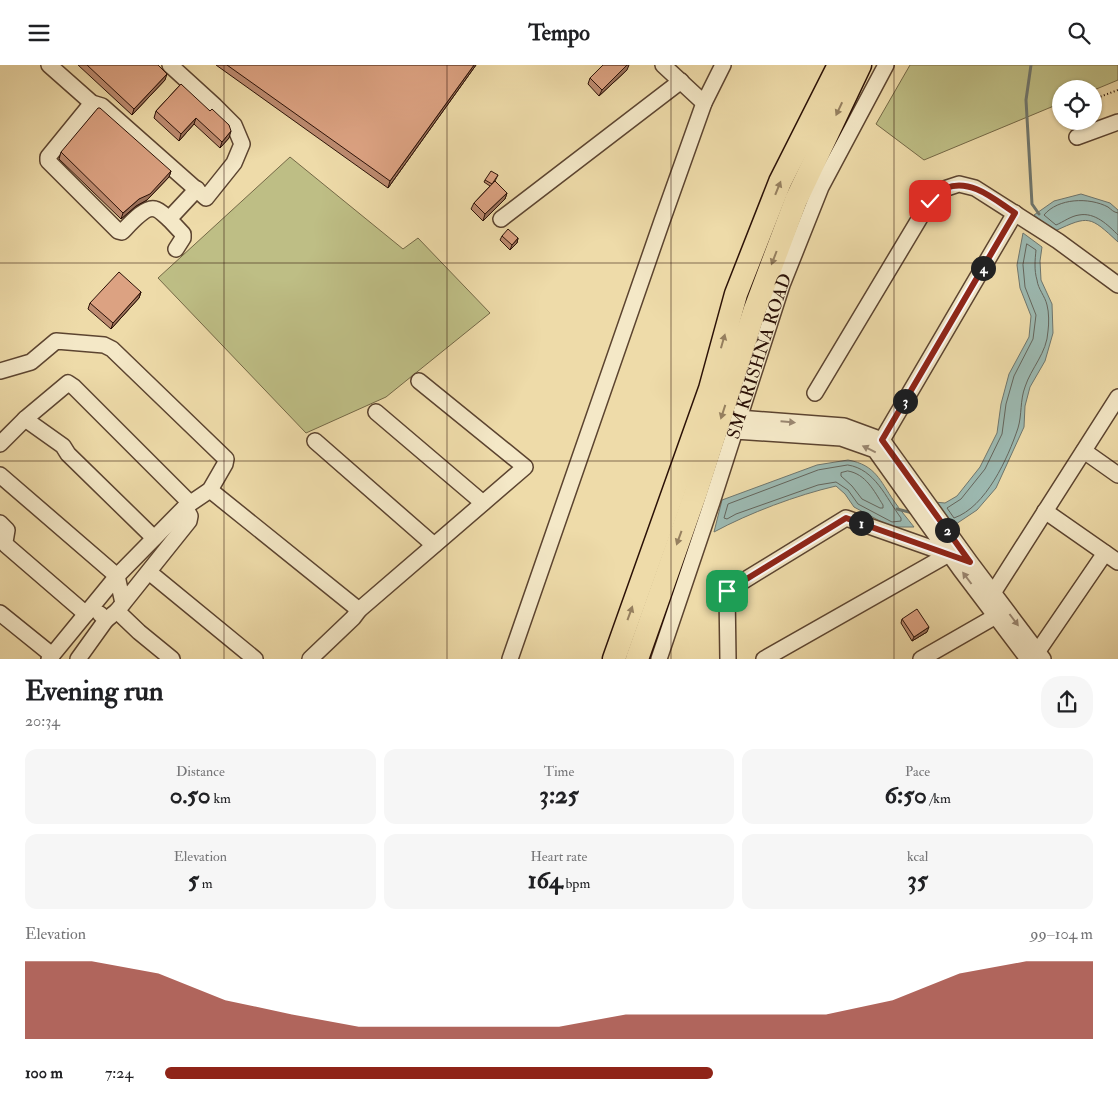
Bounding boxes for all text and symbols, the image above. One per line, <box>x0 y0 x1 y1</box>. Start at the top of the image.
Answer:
icon: menu <box>25 19 53 47</box>
text: Tempo <box>528 19 590 47</box>
icon: search <box>1065 19 1093 47</box>
map controls <box>1052 80 1102 130</box>
button: locate <box>1052 80 1102 130</box>
one-way arrow <box>835 102 843 116</box>
pin <box>909 180 951 222</box>
one-way arrow <box>775 181 782 196</box>
icon: check <box>916 187 944 215</box>
one-way arrow <box>770 251 778 266</box>
pin: 4 <box>970 255 996 281</box>
text: 4 <box>980 260 987 277</box>
street label: SM KRISHNA ROAD <box>722 270 797 442</box>
one-way arrow <box>719 334 727 349</box>
pin: 3 <box>892 389 918 413</box>
text: 3 <box>903 393 908 410</box>
one-way arrow <box>719 405 727 420</box>
one-way arrow <box>780 418 796 426</box>
one-way arrow <box>862 445 877 454</box>
pin: 1 <box>848 511 874 535</box>
text: 1 <box>859 515 864 532</box>
pin: 2 <box>934 517 960 543</box>
text: 2 <box>944 522 951 539</box>
one-way arrow <box>675 531 683 546</box>
pin <box>706 570 748 612</box>
one-way arrow <box>961 572 972 585</box>
icon: arrive <box>713 577 741 605</box>
one-way arrow <box>627 605 634 620</box>
one-way arrow <box>1009 613 1019 627</box>
text: Evening run <box>25 674 163 709</box>
button: share <box>1041 676 1093 728</box>
text: 20:34 <box>25 711 60 731</box>
text: Distance <box>176 763 225 780</box>
text: Time <box>544 763 574 780</box>
text: Pace <box>905 763 930 780</box>
text: 0.50 <box>170 780 211 811</box>
text: 3:25 <box>539 780 579 811</box>
text: 6:50 <box>884 780 927 811</box>
text: km <box>211 790 231 807</box>
text: /km <box>927 790 951 807</box>
text: Elevation <box>174 848 227 865</box>
text: Heart rate <box>530 848 587 865</box>
text: kcal <box>907 848 928 865</box>
text: 5 <box>188 865 199 896</box>
text: 164 <box>528 865 563 896</box>
text: 35 <box>907 865 928 896</box>
text: m <box>199 875 213 892</box>
text: bpm <box>563 875 590 892</box>
text: Elevation <box>25 924 86 944</box>
text: 99–104 m <box>1030 924 1093 944</box>
text: 100 m <box>25 1063 63 1083</box>
text: 7:24 <box>105 1063 133 1083</box>

